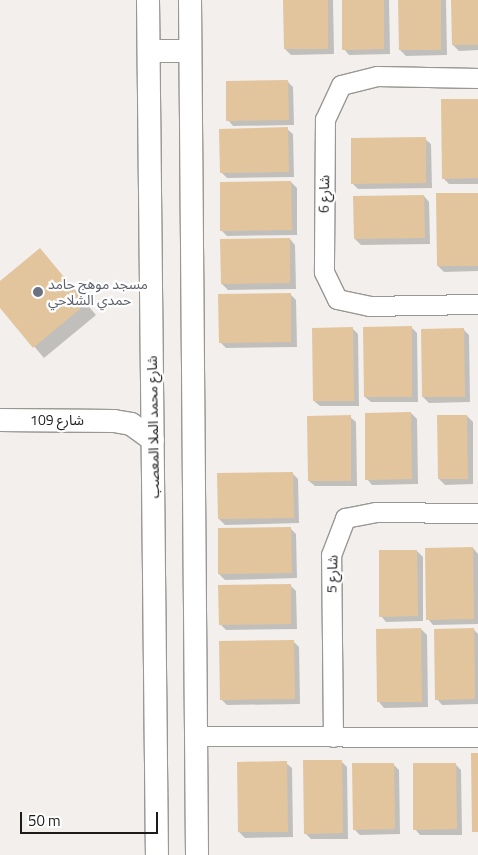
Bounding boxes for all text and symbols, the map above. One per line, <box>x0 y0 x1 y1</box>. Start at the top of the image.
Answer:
street label: شارع 6 <box>315 175 333 213</box>
place label: مسجد موهج حامد حمدي الشلاحي <box>48 276 148 308</box>
marker: مسجد موهج حامد حمدي الشلاحي <box>32 286 44 298</box>
street label: شارع محمد الملا المعصب <box>143 355 163 499</box>
street label: شارع 109 <box>30 412 84 428</box>
street label: شارع 5 <box>323 555 341 593</box>
scale bar <box>22 802 160 834</box>
text: 50 m <box>28 809 61 832</box>

